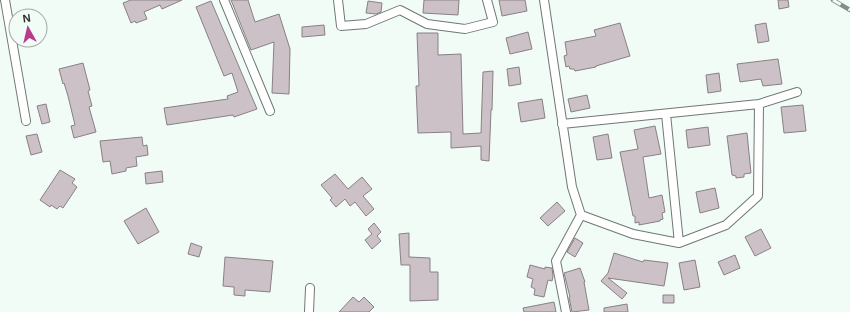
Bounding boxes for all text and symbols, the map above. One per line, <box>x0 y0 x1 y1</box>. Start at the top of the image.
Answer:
north arrow <box>8 8 48 48</box>
text: N <box>22 12 31 25</box>

